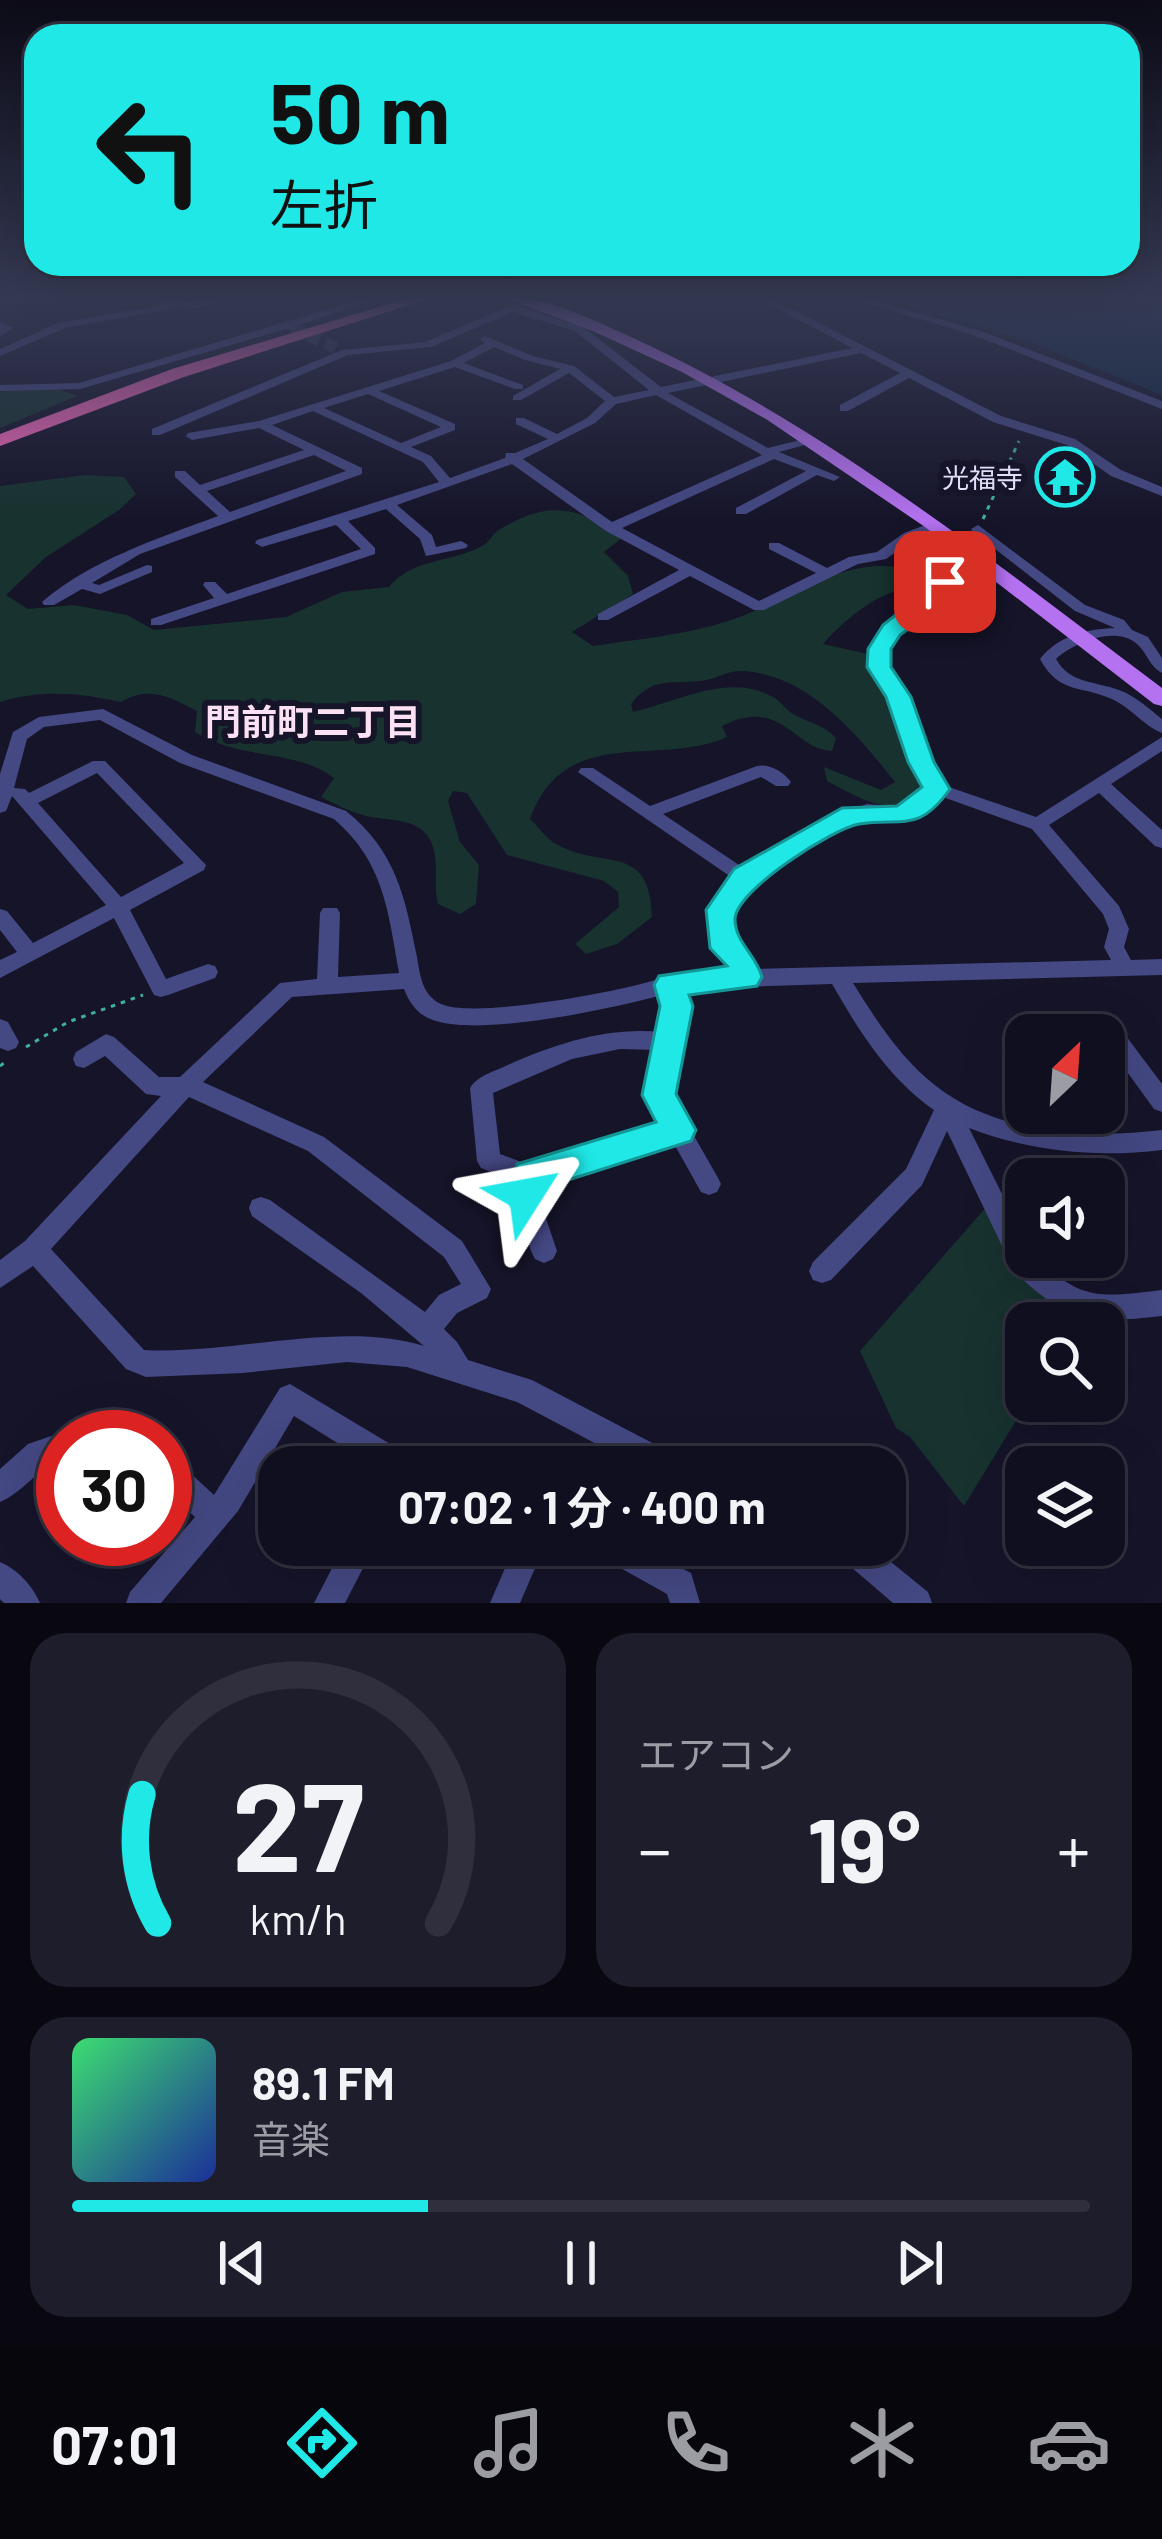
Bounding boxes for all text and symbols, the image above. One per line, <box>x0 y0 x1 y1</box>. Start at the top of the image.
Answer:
text: 50 m <box>270 60 450 161</box>
icon: left <box>72 72 228 228</box>
text: 左折 <box>270 171 378 236</box>
temple icon: 光福寺 <box>1034 446 1096 508</box>
place label: 光福寺 <box>942 461 1023 493</box>
pin <box>894 531 996 633</box>
icon: arrive <box>912 549 978 615</box>
district label: 門前町二丁目 <box>205 699 421 742</box>
north arrow <box>1005 1014 1125 1134</box>
map controls <box>1005 1014 1125 1566</box>
position arrow <box>463 1132 589 1258</box>
button: sound <box>1005 1158 1125 1278</box>
button: search <box>1005 1302 1125 1422</box>
speed limit sign: 30 <box>36 1410 192 1566</box>
button: layers <box>1005 1446 1125 1566</box>
text: 07:02 · 1 分 · 400 m <box>398 1479 766 1533</box>
text: エアコン <box>638 1730 794 1777</box>
text: 27 <box>232 1747 364 1897</box>
text: 19° <box>807 1793 921 1901</box>
text: − <box>638 1808 671 1887</box>
text: + <box>1057 1808 1090 1887</box>
text: km/h <box>249 1892 347 1944</box>
text: 89.1 FM <box>252 2055 395 2109</box>
text: 音楽 <box>252 2115 330 2162</box>
icon: previous <box>209 2230 275 2296</box>
icon: pause <box>548 2230 614 2296</box>
icon: next <box>887 2230 953 2296</box>
icon: directions <box>280 2401 364 2485</box>
icon: music <box>467 2401 551 2485</box>
icon: phone <box>654 2401 738 2485</box>
icon: climate <box>840 2401 924 2485</box>
icon: car <box>1027 2401 1111 2485</box>
text: 07:01 <box>51 2411 178 2476</box>

